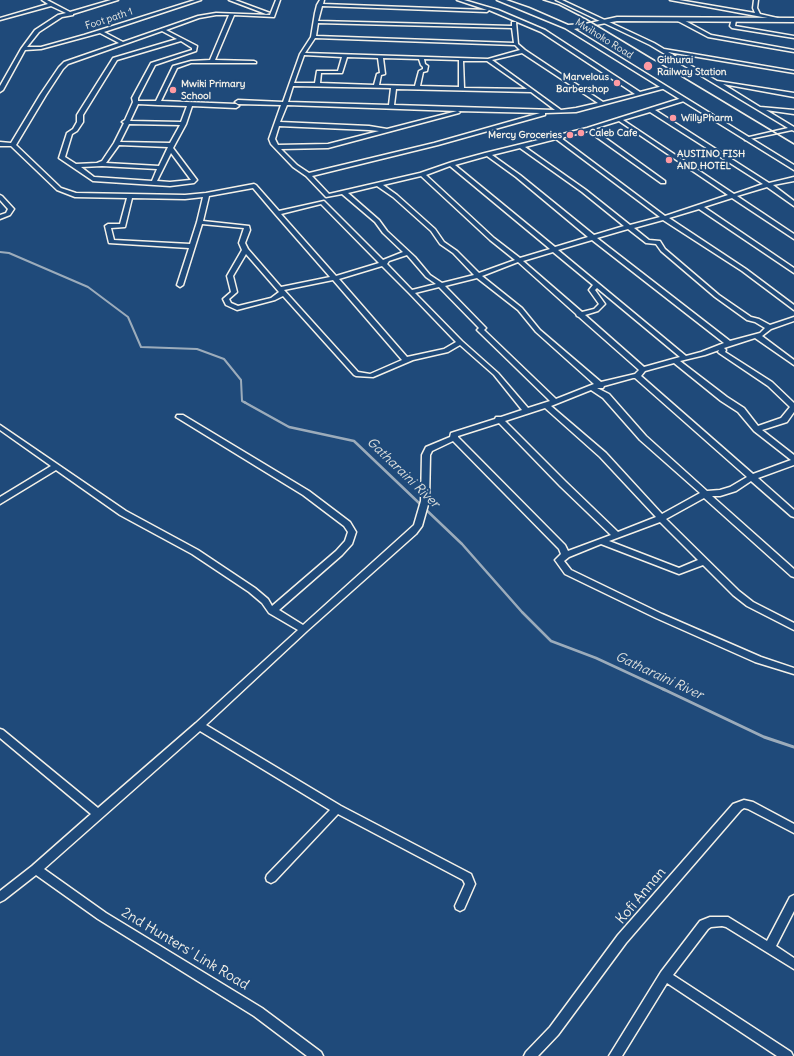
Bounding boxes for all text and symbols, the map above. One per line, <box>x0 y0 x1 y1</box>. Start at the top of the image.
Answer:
street label: Foot path 1 <box>84 6 134 32</box>
street label: Mwihoko Road <box>573 16 635 62</box>
place label: Githurai Railway Station <box>657 54 727 78</box>
marker: Githurai Railway Station <box>642 60 654 72</box>
place label: Marvelous Barbershop <box>556 71 609 94</box>
place label: Mwiki Primary School <box>181 78 245 102</box>
marker: Marvelous Barbershop <box>612 78 622 88</box>
marker: Mwiki Primary School <box>168 85 178 95</box>
place label: WillyPharm <box>681 112 733 124</box>
marker: WillyPharm <box>668 113 678 123</box>
place label: Caleb Cafe <box>589 127 637 139</box>
marker: Caleb Cafe <box>576 128 586 138</box>
place label: Mercy Groceries <box>488 129 562 141</box>
marker: Mercy Groceries <box>565 130 575 140</box>
place label: AUSTINO FISH AND HOTEL <box>677 148 745 172</box>
marker: AUSTINO FISH AND HOTEL <box>664 155 674 165</box>
water label: Gatharaini River <box>363 434 443 512</box>
water label: Gatharaini River <box>613 649 705 703</box>
street label: Kofi Annan <box>613 864 669 928</box>
street label: 2nd Hunters' Link Road <box>118 904 252 994</box>

